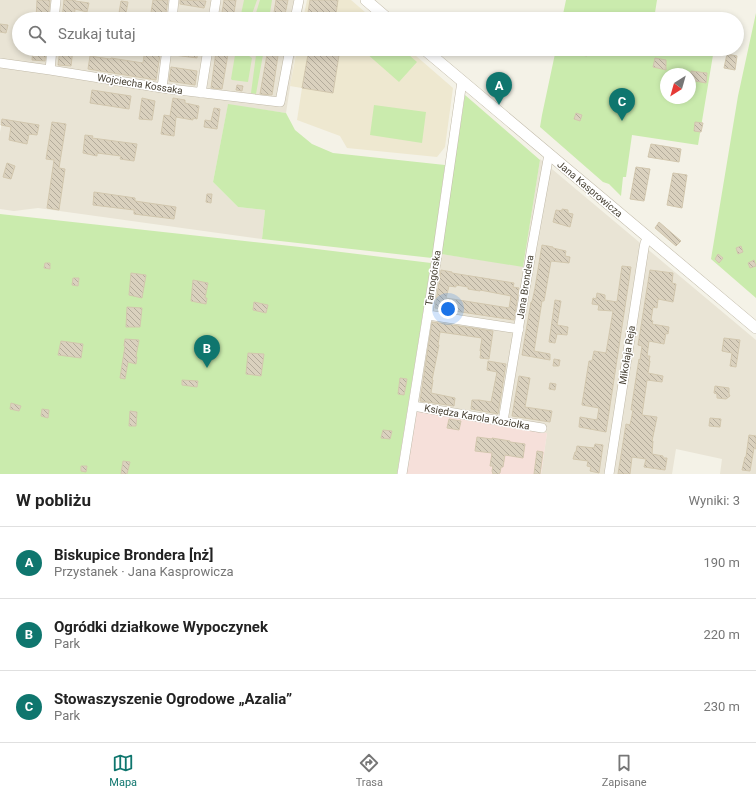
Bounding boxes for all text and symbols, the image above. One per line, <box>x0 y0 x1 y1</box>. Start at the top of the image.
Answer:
search box <box>12 12 744 56</box>
icon: search <box>26 23 48 45</box>
text: Szukaj tutaj <box>58 25 136 43</box>
north arrow <box>660 68 696 104</box>
street label: Wojciecha Kossaka <box>96 72 184 96</box>
pin: A <box>486 72 512 105</box>
pin: C <box>609 88 635 121</box>
street label: Jana Kasprowicza <box>555 159 625 219</box>
street label: Tarnogórska <box>423 250 443 306</box>
street label: Jana Brondera <box>515 254 535 320</box>
your location <box>438 299 458 319</box>
street label: Mikołaja Reja <box>617 325 637 385</box>
pin: B <box>194 335 220 368</box>
street label: Księdza Karola Koziołka <box>423 402 531 432</box>
text: W pobliżu <box>16 490 91 510</box>
text: Wyniki: 3 <box>689 493 740 508</box>
text: Biskupice Brondera [nż] <box>54 546 213 564</box>
text: A <box>25 555 33 570</box>
text: 190 m <box>703 555 740 570</box>
text: Przystanek · Jana Kasprowicza <box>54 564 234 579</box>
text: Ogródki działkowe Wypoczynek <box>54 618 268 636</box>
text: B <box>25 627 33 642</box>
text: 220 m <box>703 627 740 642</box>
text: Park <box>54 636 80 651</box>
text: Stowaszyszenie Ogrodowe „Azalia” <box>54 690 292 708</box>
text: C <box>25 699 33 714</box>
text: 230 m <box>703 699 740 714</box>
text: Park <box>54 708 80 723</box>
tab: Mapa <box>109 752 137 789</box>
tab: Trasa <box>356 752 383 789</box>
tab: Zapisane <box>602 752 647 789</box>

